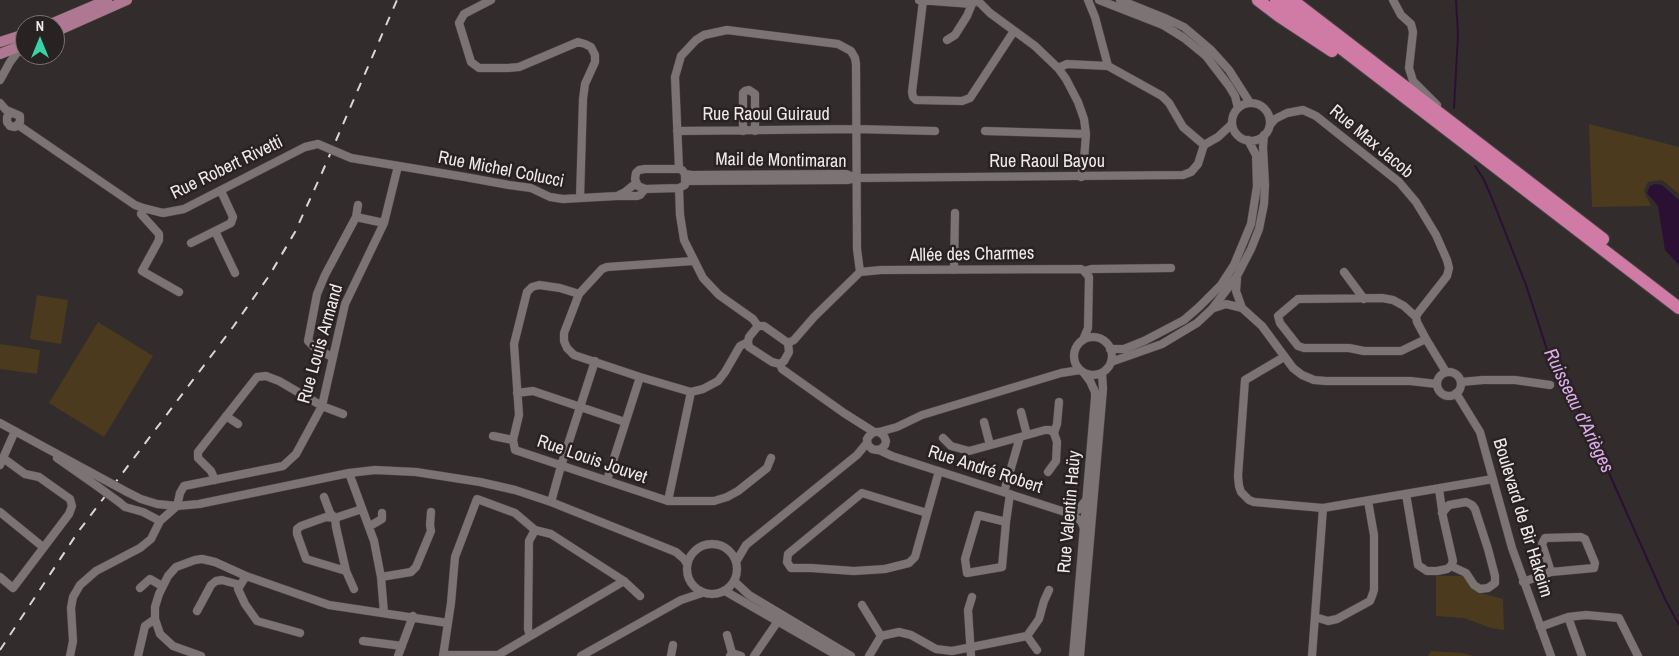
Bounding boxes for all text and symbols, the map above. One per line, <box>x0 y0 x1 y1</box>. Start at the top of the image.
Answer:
north arrow <box>15 15 65 65</box>
text: N <box>36 17 44 35</box>
street label: Rue Max Jacob <box>1325 101 1417 183</box>
street label: Rue Raoul Guiraud <box>702 104 830 126</box>
street label: Rue Robert Rivetti <box>167 132 287 204</box>
street label: Rue Michel Colucci <box>436 147 566 193</box>
street label: Mail de Montimaran <box>715 149 847 173</box>
street label: Rue Raoul Bayou <box>989 151 1105 173</box>
street label: Allée des Charmes <box>909 243 1035 267</box>
street label: Rue Louis Armand <box>294 282 348 406</box>
water label: Ruisseau d'Arièges <box>1538 345 1618 477</box>
street label: Rue Louis Jouvet <box>534 431 650 489</box>
street label: Boulevard de Bir Hakeim <box>1488 436 1556 600</box>
street label: Rue André Robert <box>925 441 1045 499</box>
street label: Rue Valentin Haüy <box>1054 450 1086 574</box>

